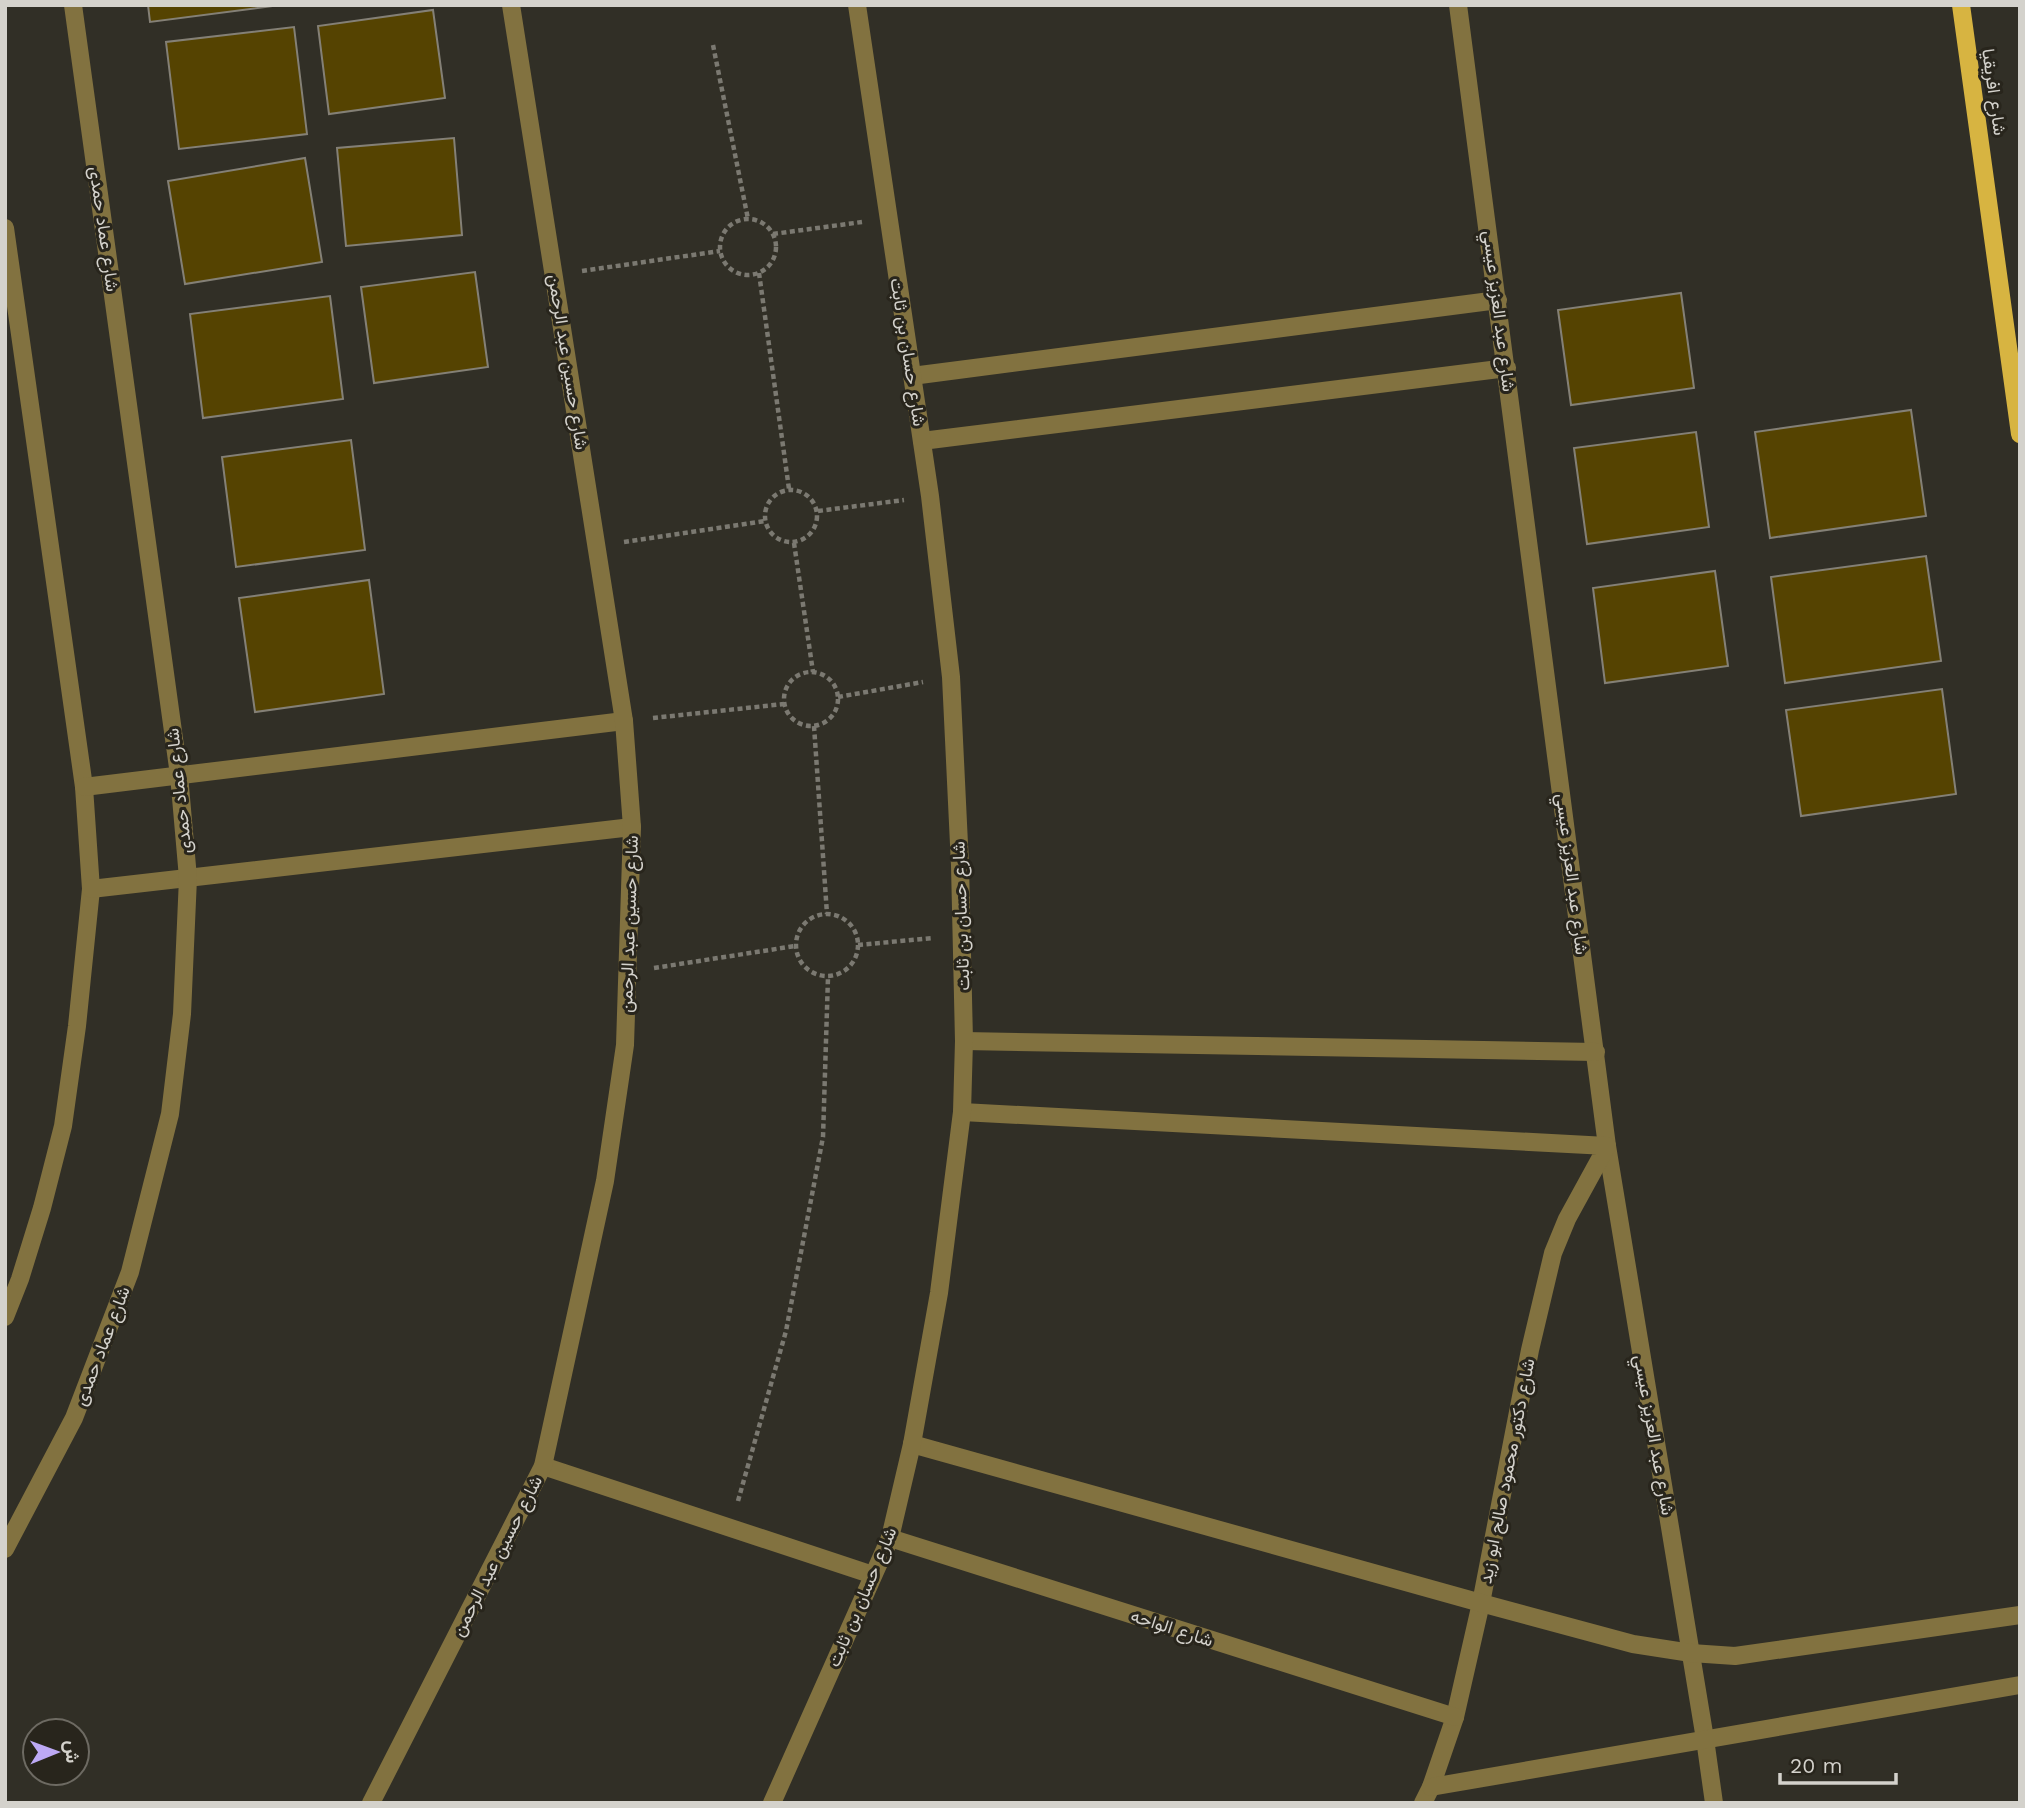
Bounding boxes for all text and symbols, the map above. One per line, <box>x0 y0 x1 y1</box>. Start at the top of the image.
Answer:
street label: شارع افريقيا <box>1976 47 2011 137</box>
street label: شارع عماد حمدى <box>83 165 124 293</box>
street label: شارع عبد العزيز عيسي <box>1474 229 1520 393</box>
street label: شارع حسين عبد الرحمن <box>542 273 593 452</box>
street label: شارع حسان بن ثابت <box>884 276 931 428</box>
street label: شارع عماد حمدى <box>161 727 198 855</box>
street label: شارع عبد العزيز عيسي <box>1547 792 1593 956</box>
street label: شارع حسين عبد الرحمن <box>615 835 644 1013</box>
street label: شارع حسان بن ثابت <box>947 841 976 991</box>
street label: شارع عماد حمدى <box>69 1283 136 1409</box>
street label: شارع عبد العزيز عيسي <box>1625 1353 1679 1518</box>
street label: شارع دكتور محمود صالح ابو زيد <box>1474 1357 1541 1586</box>
street label: شارع حسين عبد الرحمن <box>447 1472 548 1641</box>
street label: شارع حسان بن ثابت <box>823 1524 902 1671</box>
street label: شارع الواحه <box>1128 1604 1216 1653</box>
north arrow <box>21 1717 91 1787</box>
text: ش <box>61 1740 84 1763</box>
scale bar <box>1780 1742 1896 1786</box>
text: 20 m <box>1790 1753 1842 1778</box>

